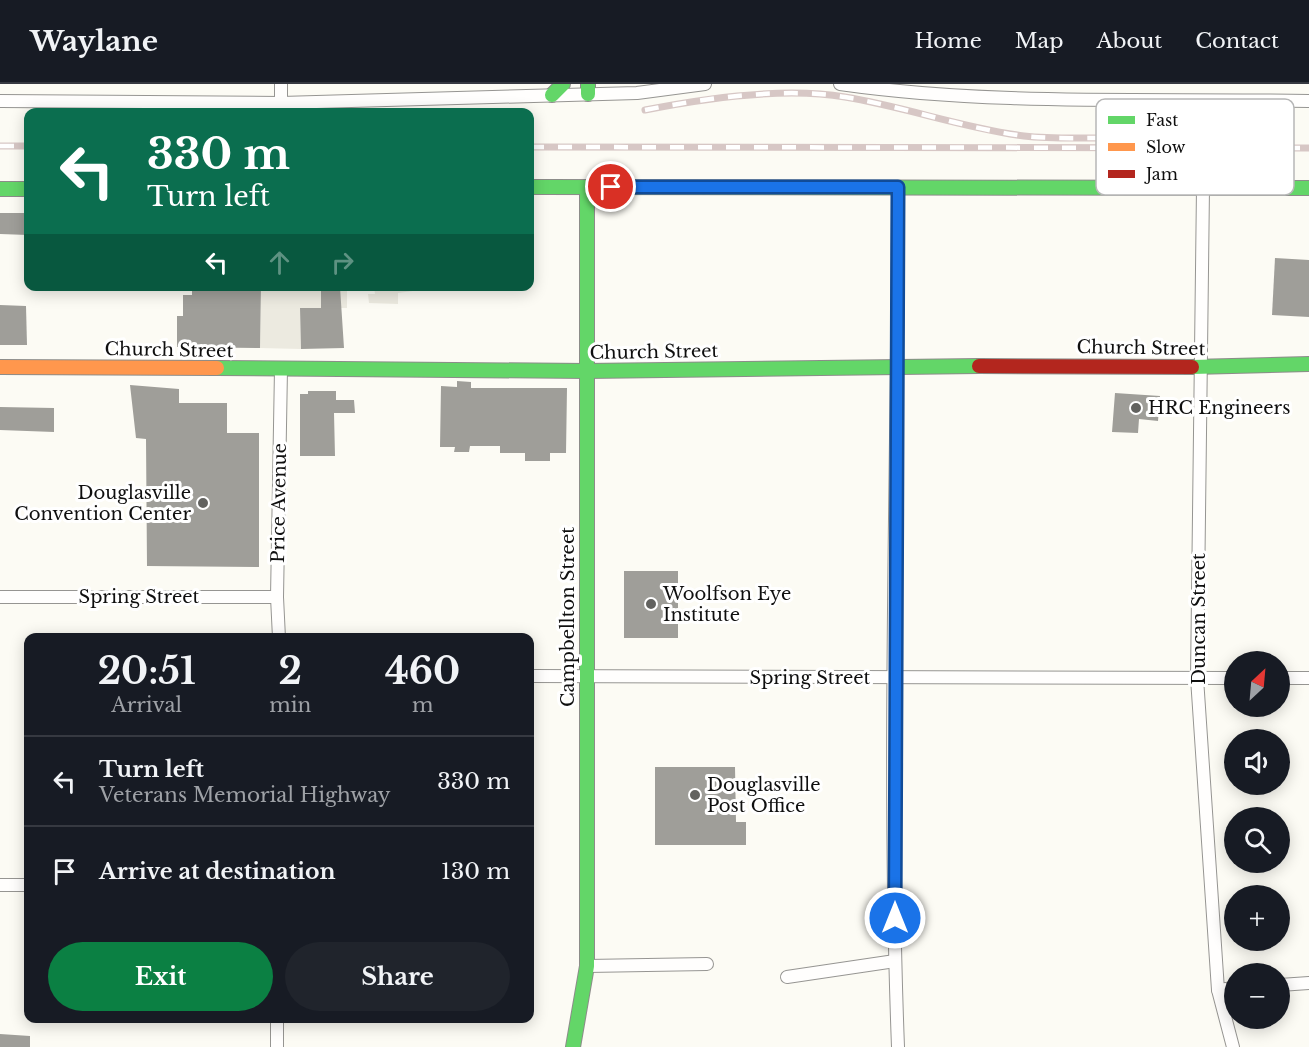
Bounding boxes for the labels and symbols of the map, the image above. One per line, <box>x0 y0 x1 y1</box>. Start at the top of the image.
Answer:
legend <box>1096 99 1294 195</box>
text: Fast <box>1146 110 1178 130</box>
text: Slow <box>1146 137 1186 157</box>
pin <box>585 161 636 212</box>
text: Jam <box>1144 164 1178 184</box>
street label: Church Street <box>1077 336 1206 360</box>
street label: Church Street <box>105 338 234 362</box>
street label: Church Street <box>590 340 719 364</box>
place label: HRC Engineers <box>1148 397 1290 419</box>
marker: HRC Engineers <box>1129 401 1143 415</box>
street label: Price Avenue <box>267 443 291 563</box>
place label: Douglasville Convention Center <box>14 482 191 525</box>
marker: Douglasville Convention Center <box>196 496 210 510</box>
street label: Campbellton Street <box>557 527 579 707</box>
street label: Duncan Street <box>1188 553 1210 685</box>
place label: Woolfson Eye Institute <box>662 583 791 626</box>
street label: Spring Street <box>79 586 200 608</box>
marker: Woolfson Eye Institute <box>644 597 658 611</box>
north arrow <box>1224 651 1290 717</box>
street label: Spring Street <box>750 667 871 689</box>
place label: Douglasville Post Office <box>707 774 820 817</box>
marker: Douglasville Post Office <box>688 788 702 802</box>
position arrow <box>863 886 927 950</box>

